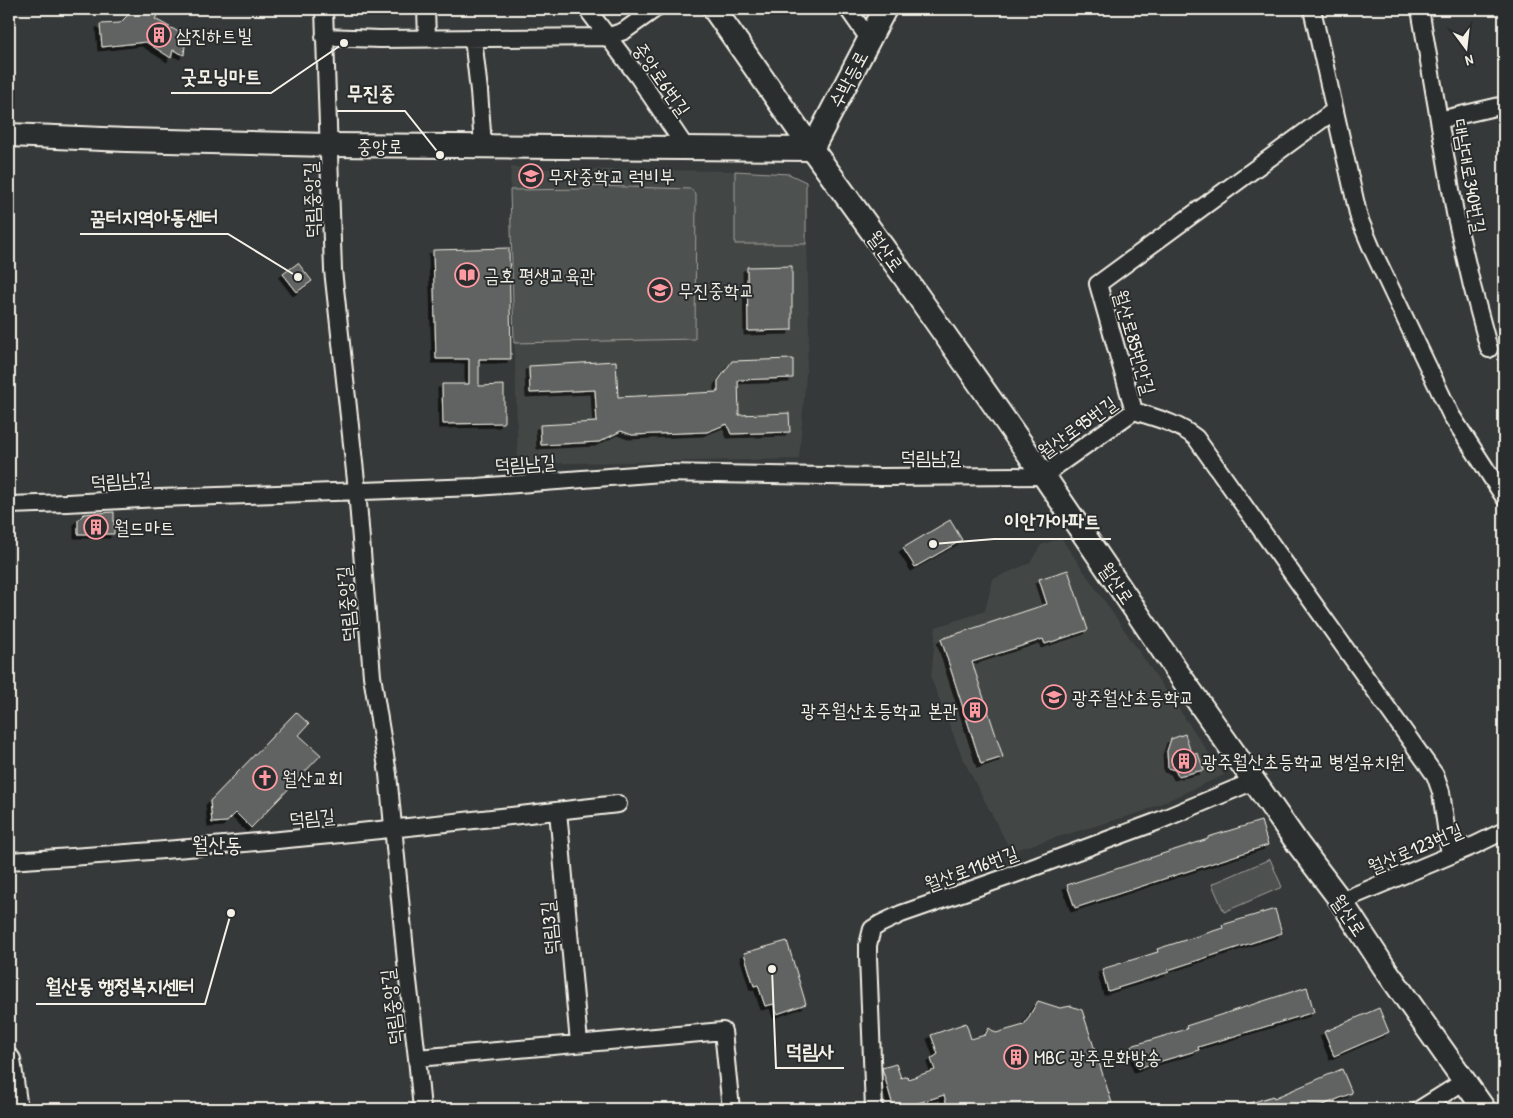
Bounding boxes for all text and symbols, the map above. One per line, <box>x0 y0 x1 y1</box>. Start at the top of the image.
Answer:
building icon: 삼진하트빌 <box>146 22 172 48</box>
place label: 삼진하트빌 <box>176 22 253 48</box>
north arrow <box>1440 22 1490 72</box>
street label: 중앙로6번길 <box>627 37 697 121</box>
street label: 수박등로 <box>822 46 874 112</box>
text: N <box>1463 51 1476 71</box>
callout: 굿모닝마트 <box>171 58 271 93</box>
text: 굿모닝마트 <box>181 62 261 89</box>
callout: 무진중 <box>337 76 405 111</box>
text: 무진중 <box>347 79 395 106</box>
street label: 대남대로340번길 <box>1447 117 1493 235</box>
street label: 중앙로 <box>357 133 403 159</box>
street label: 덕림중앙길 <box>297 161 325 239</box>
school or university icon: 무잔중학교 럭비부 <box>518 163 544 189</box>
place label: 무잔중학교 럭비부 <box>548 163 675 189</box>
callout: 꿈터지역아동센터 <box>80 199 228 234</box>
text: 꿈터지역아동센터 <box>90 203 218 230</box>
street label: 월산로 <box>862 225 910 277</box>
library icon: 금호 평생교육관 <box>454 262 480 288</box>
place label: 금호 평생교육관 <box>484 262 595 288</box>
school or university icon: 무진중학교 <box>647 277 673 303</box>
place label: 무진중학교 <box>678 277 754 303</box>
street label: 월산로85번안길 <box>1108 287 1162 397</box>
street label: 월산로95번길 <box>1032 390 1122 464</box>
street label: 덕림남길 <box>900 444 962 470</box>
street label: 덕림남길 <box>494 448 556 478</box>
street label: 덕림남길 <box>90 465 152 495</box>
callout: 이안가아파트 <box>994 504 1111 539</box>
text: 이안가아파트 <box>1004 507 1100 534</box>
building icon: 월드마트 <box>83 514 109 540</box>
place label: 월드마트 <box>114 514 175 540</box>
street label: 월산로 <box>1093 557 1141 609</box>
street label: 덕림중앙길 <box>330 565 362 643</box>
school or university icon: 광주월산초등학교 <box>1041 684 1067 710</box>
place label: 광주월산초등학교 <box>1072 684 1194 710</box>
place label: 광주월산초등학교 본관 <box>801 697 958 723</box>
building icon: 광주월산초등학교 본관 <box>962 697 988 723</box>
building icon: 광주월산초등학교 병설유치원 <box>1171 748 1197 774</box>
place label: 광주월산초등학교 병설유치원 <box>1202 748 1405 774</box>
church icon: 월산교회 <box>252 765 278 791</box>
place label: 월산교회 <box>282 765 343 791</box>
street label: 덕림길 <box>288 802 336 832</box>
street label: 월산로123번길 <box>1364 816 1466 880</box>
district label: 월산동 <box>192 830 242 859</box>
street label: 월산로116번길 <box>921 839 1021 897</box>
street label: 월산로 <box>1325 889 1373 941</box>
street label: 덕림3길 <box>534 900 564 956</box>
street label: 덕림중앙길 <box>373 967 409 1047</box>
callout: 월산동 행정복지센터 <box>36 969 205 1004</box>
text: 월산동 행정복지센터 <box>45 972 195 999</box>
callout: 덕림사 <box>776 1033 844 1068</box>
text: 덕림사 <box>786 1037 834 1064</box>
building icon: MBC 광주문화방송 <box>1003 1044 1029 1070</box>
place label: MBC 광주문화방송 <box>1034 1044 1161 1070</box>

